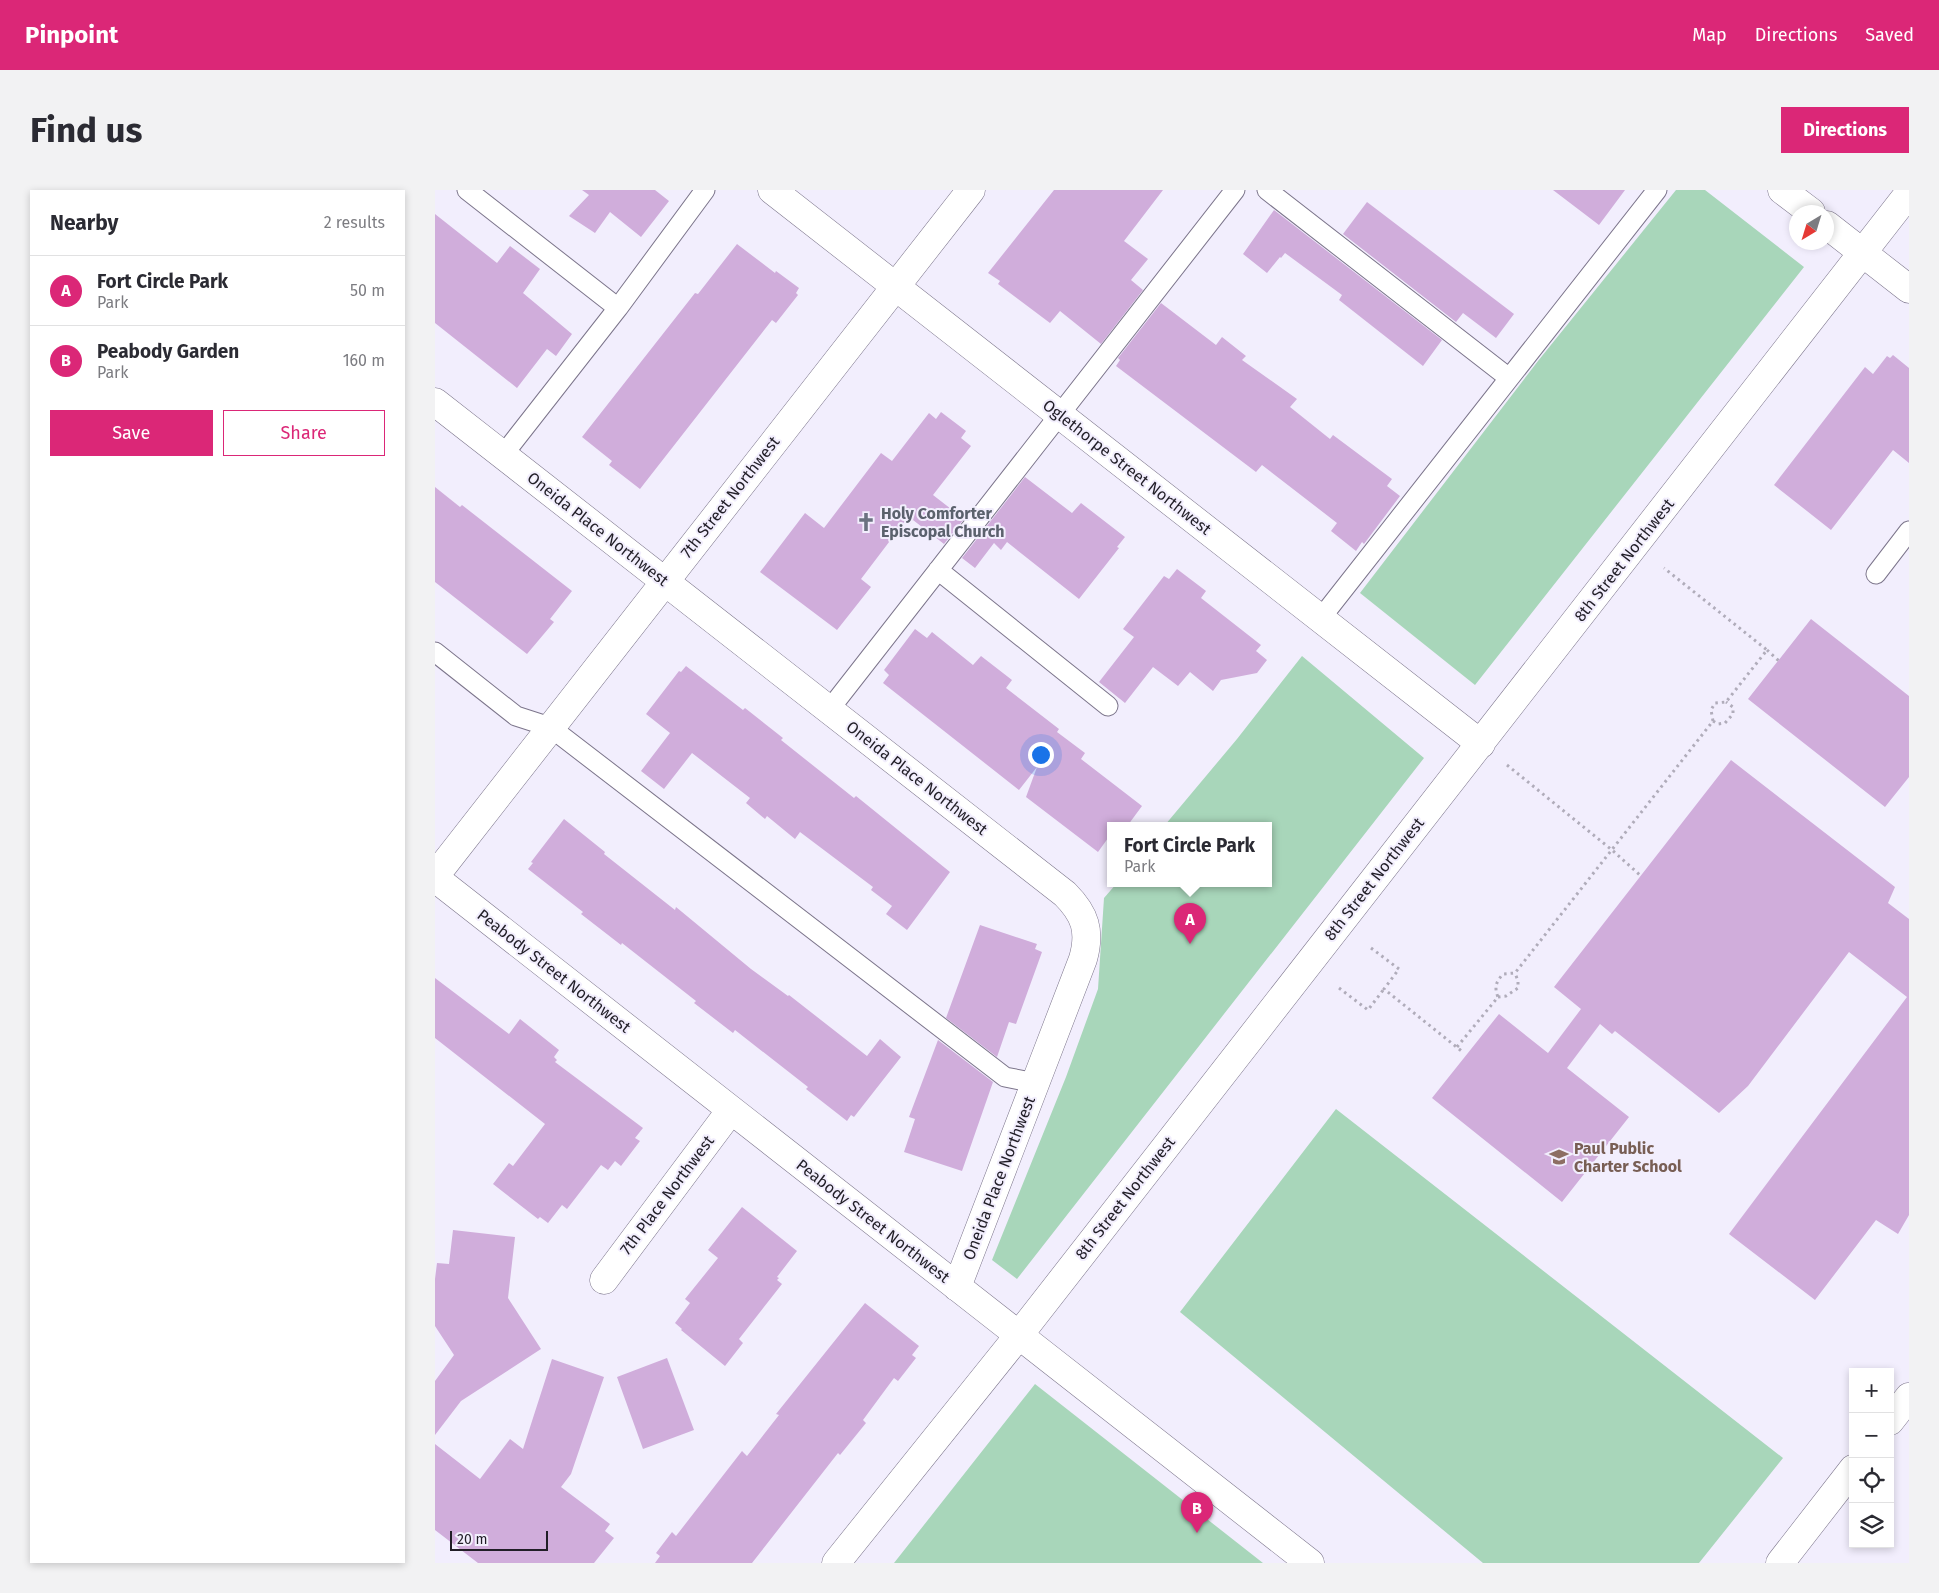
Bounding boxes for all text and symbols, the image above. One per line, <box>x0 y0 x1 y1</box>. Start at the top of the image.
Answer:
text: Pinpoint <box>25 21 118 49</box>
text: Map <box>1692 24 1727 46</box>
text: Directions <box>1755 24 1837 46</box>
text: Saved <box>1865 24 1914 46</box>
button: Directions <box>1781 107 1909 153</box>
text: Find us <box>30 109 142 151</box>
north arrow <box>1789 205 1834 250</box>
text: Nearby <box>50 210 118 236</box>
text: 2 results <box>324 213 385 232</box>
text: Fort Circle Park <box>97 270 228 293</box>
text: A <box>61 281 71 300</box>
text: 50 m <box>350 281 385 300</box>
text: Park <box>97 293 129 312</box>
text: Peabody Garden <box>97 340 239 363</box>
text: B <box>61 351 71 370</box>
text: 160 m <box>343 351 385 370</box>
text: Park <box>97 363 129 382</box>
street label: Oglethorpe Street Northwest <box>1039 395 1215 539</box>
button: Save <box>50 410 213 456</box>
button: Share <box>223 410 385 456</box>
street label: 7th Street Northwest <box>677 432 784 562</box>
street label: Oneida Place Northwest <box>524 468 673 590</box>
street label: 8th Street Northwest <box>1570 495 1678 625</box>
place label: Holy Comforter Episcopal Church <box>881 504 1005 541</box>
church icon: Holy Comforter Episcopal Church <box>855 511 877 533</box>
street label: Oneida Place Northwest <box>843 717 992 839</box>
your location <box>1028 742 1054 768</box>
street label: 8th Street Northwest <box>1320 814 1428 944</box>
popup <box>1107 822 1272 887</box>
text: Fort Circle Park <box>1124 834 1255 857</box>
text: Park <box>1124 857 1155 876</box>
pin: A <box>1174 903 1206 944</box>
street label: Peabody Street Northwest <box>474 905 635 1037</box>
street label: Oneida Place Northwest <box>959 1093 1039 1263</box>
street label: 7th Place Northwest <box>616 1131 718 1258</box>
street label: 8th Street Northwest <box>1071 1133 1179 1263</box>
place label: Paul Public Charter School <box>1574 1139 1682 1176</box>
school or university icon: Paul Public Charter School <box>1548 1146 1570 1168</box>
street label: Peabody Street Northwest <box>793 1155 954 1287</box>
map controls <box>1849 1368 1894 1548</box>
button: + <box>1849 1368 1894 1413</box>
button: − <box>1849 1413 1894 1458</box>
button: locate <box>1849 1458 1894 1503</box>
pin: B <box>1181 1492 1213 1533</box>
button: layers <box>1849 1503 1894 1548</box>
scale bar <box>450 1528 547 1551</box>
text: 20 m <box>457 1531 487 1548</box>

